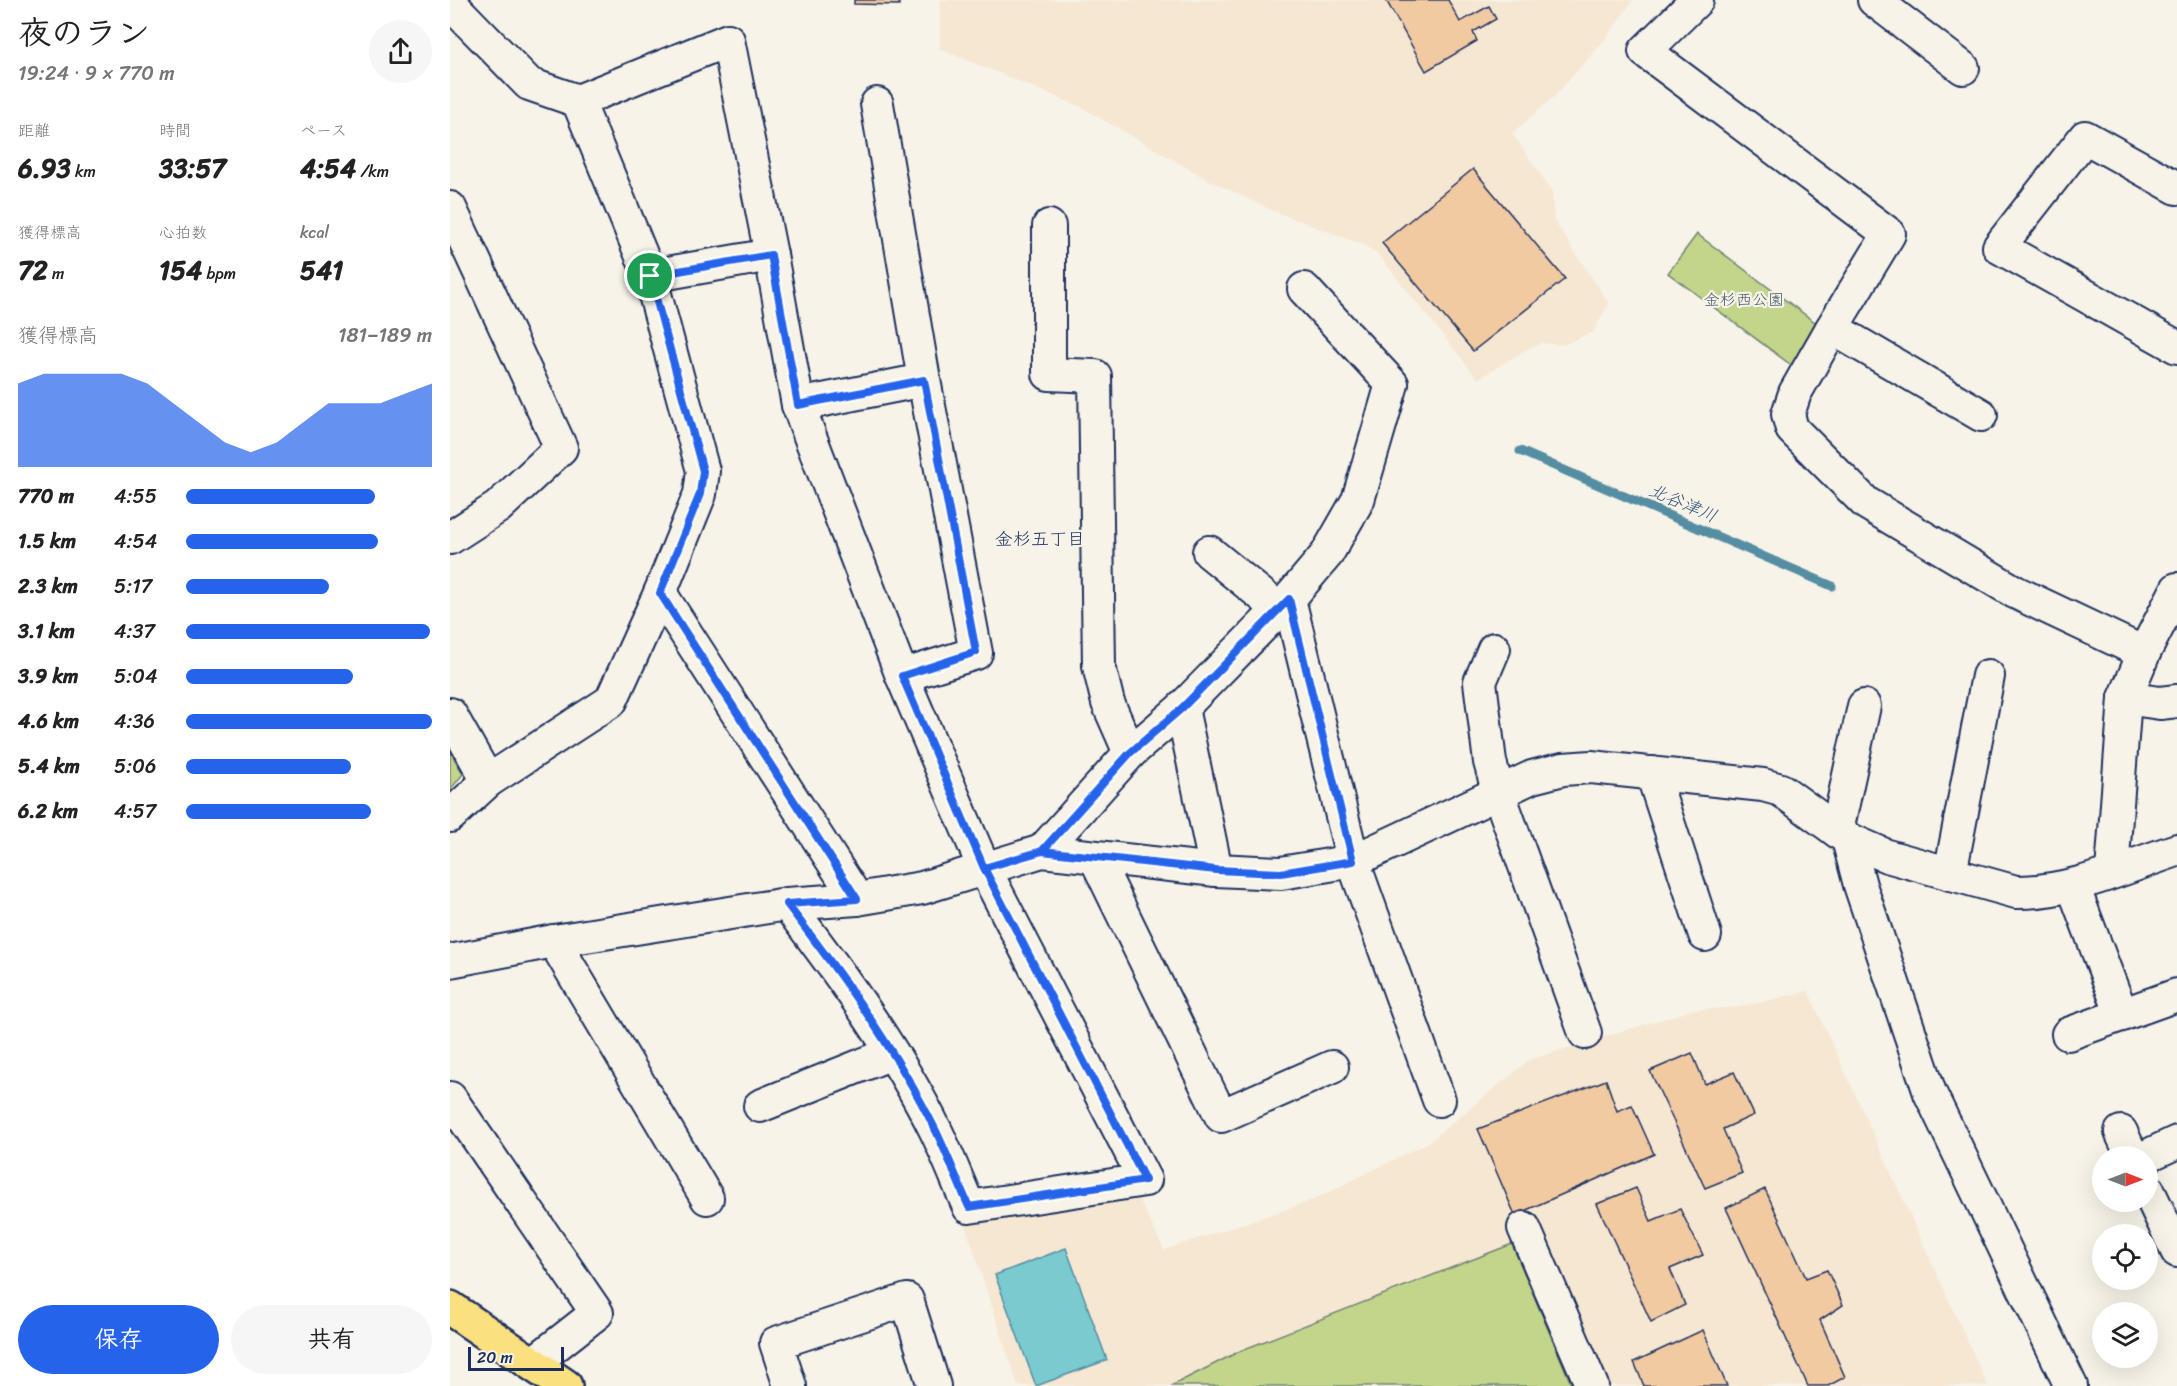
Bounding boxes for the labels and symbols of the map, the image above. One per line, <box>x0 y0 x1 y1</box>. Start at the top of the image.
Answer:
pin <box>624 250 675 301</box>
park label: 金杉西公園 <box>1704 285 1784 314</box>
water label: 北谷津川 <box>1644 474 1722 532</box>
district label: 金杉五丁目 <box>995 523 1085 555</box>
north arrow <box>2092 1146 2158 1212</box>
scale bar <box>468 1344 564 1372</box>

